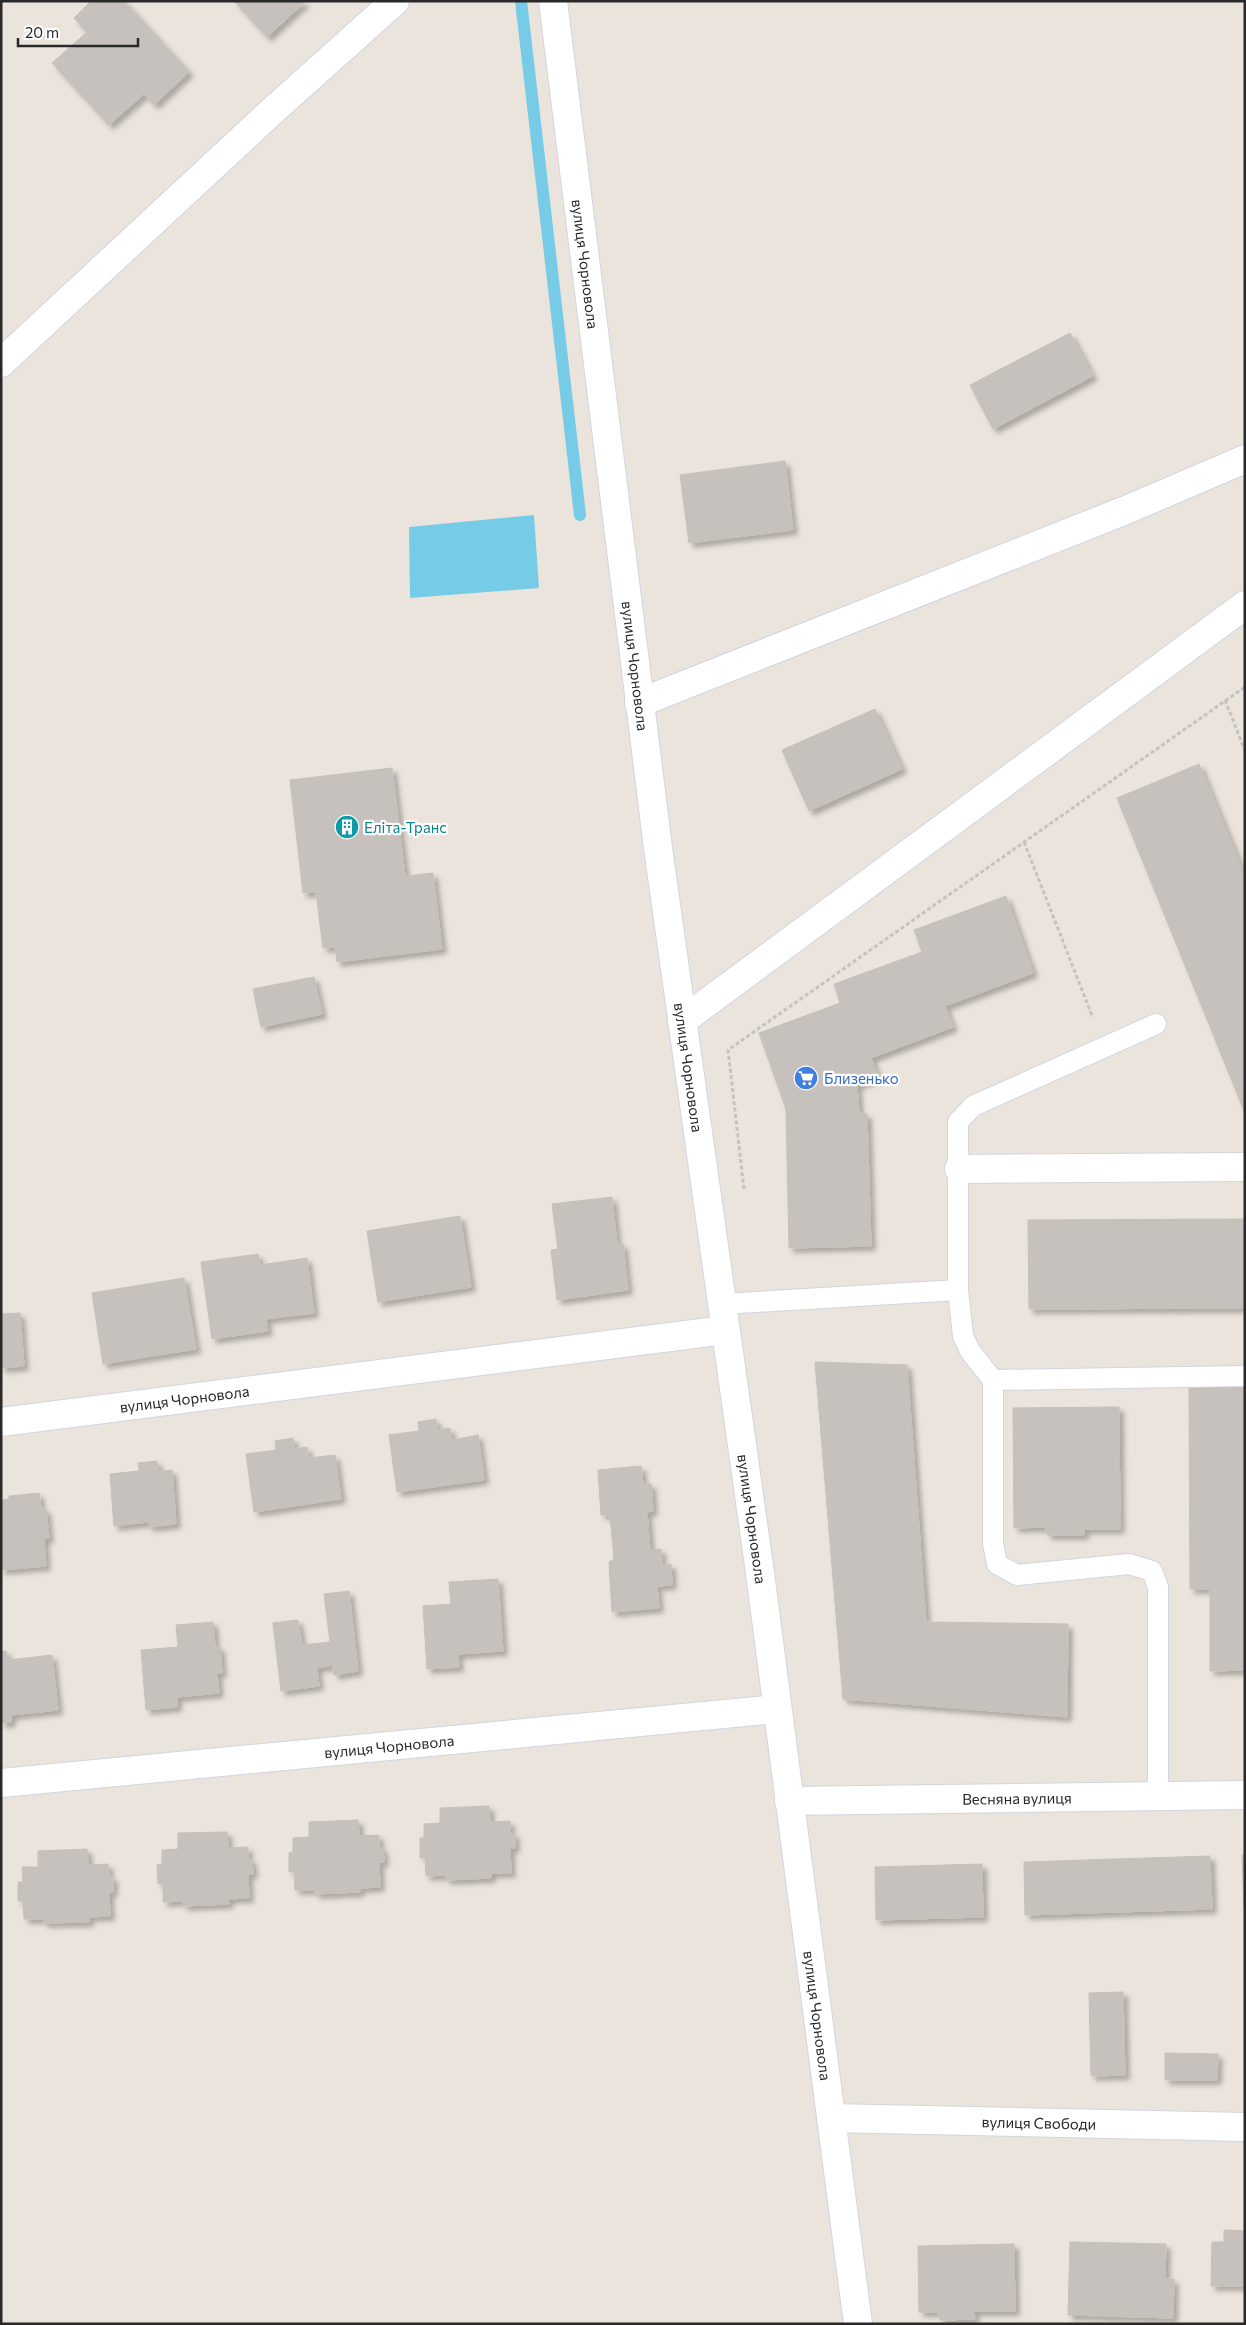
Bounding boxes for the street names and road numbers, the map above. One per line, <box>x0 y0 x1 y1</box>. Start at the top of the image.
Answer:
street label: вулиця Чорновола <box>569 198 603 330</box>
street label: вулиця Чорновола <box>618 600 652 732</box>
street label: вулиця Чорновола <box>671 1001 707 1133</box>
street label: вулиця Чорновола <box>119 1382 250 1416</box>
street label: вулиця Чорновола <box>734 1453 770 1585</box>
street label: вулиця Чорновола <box>323 1731 455 1761</box>
street label: Весняна вулиця <box>962 1788 1072 1808</box>
street label: вулиця Чорновола <box>800 1950 835 2082</box>
street label: вулиця Свободи <box>981 2112 1096 2133</box>

